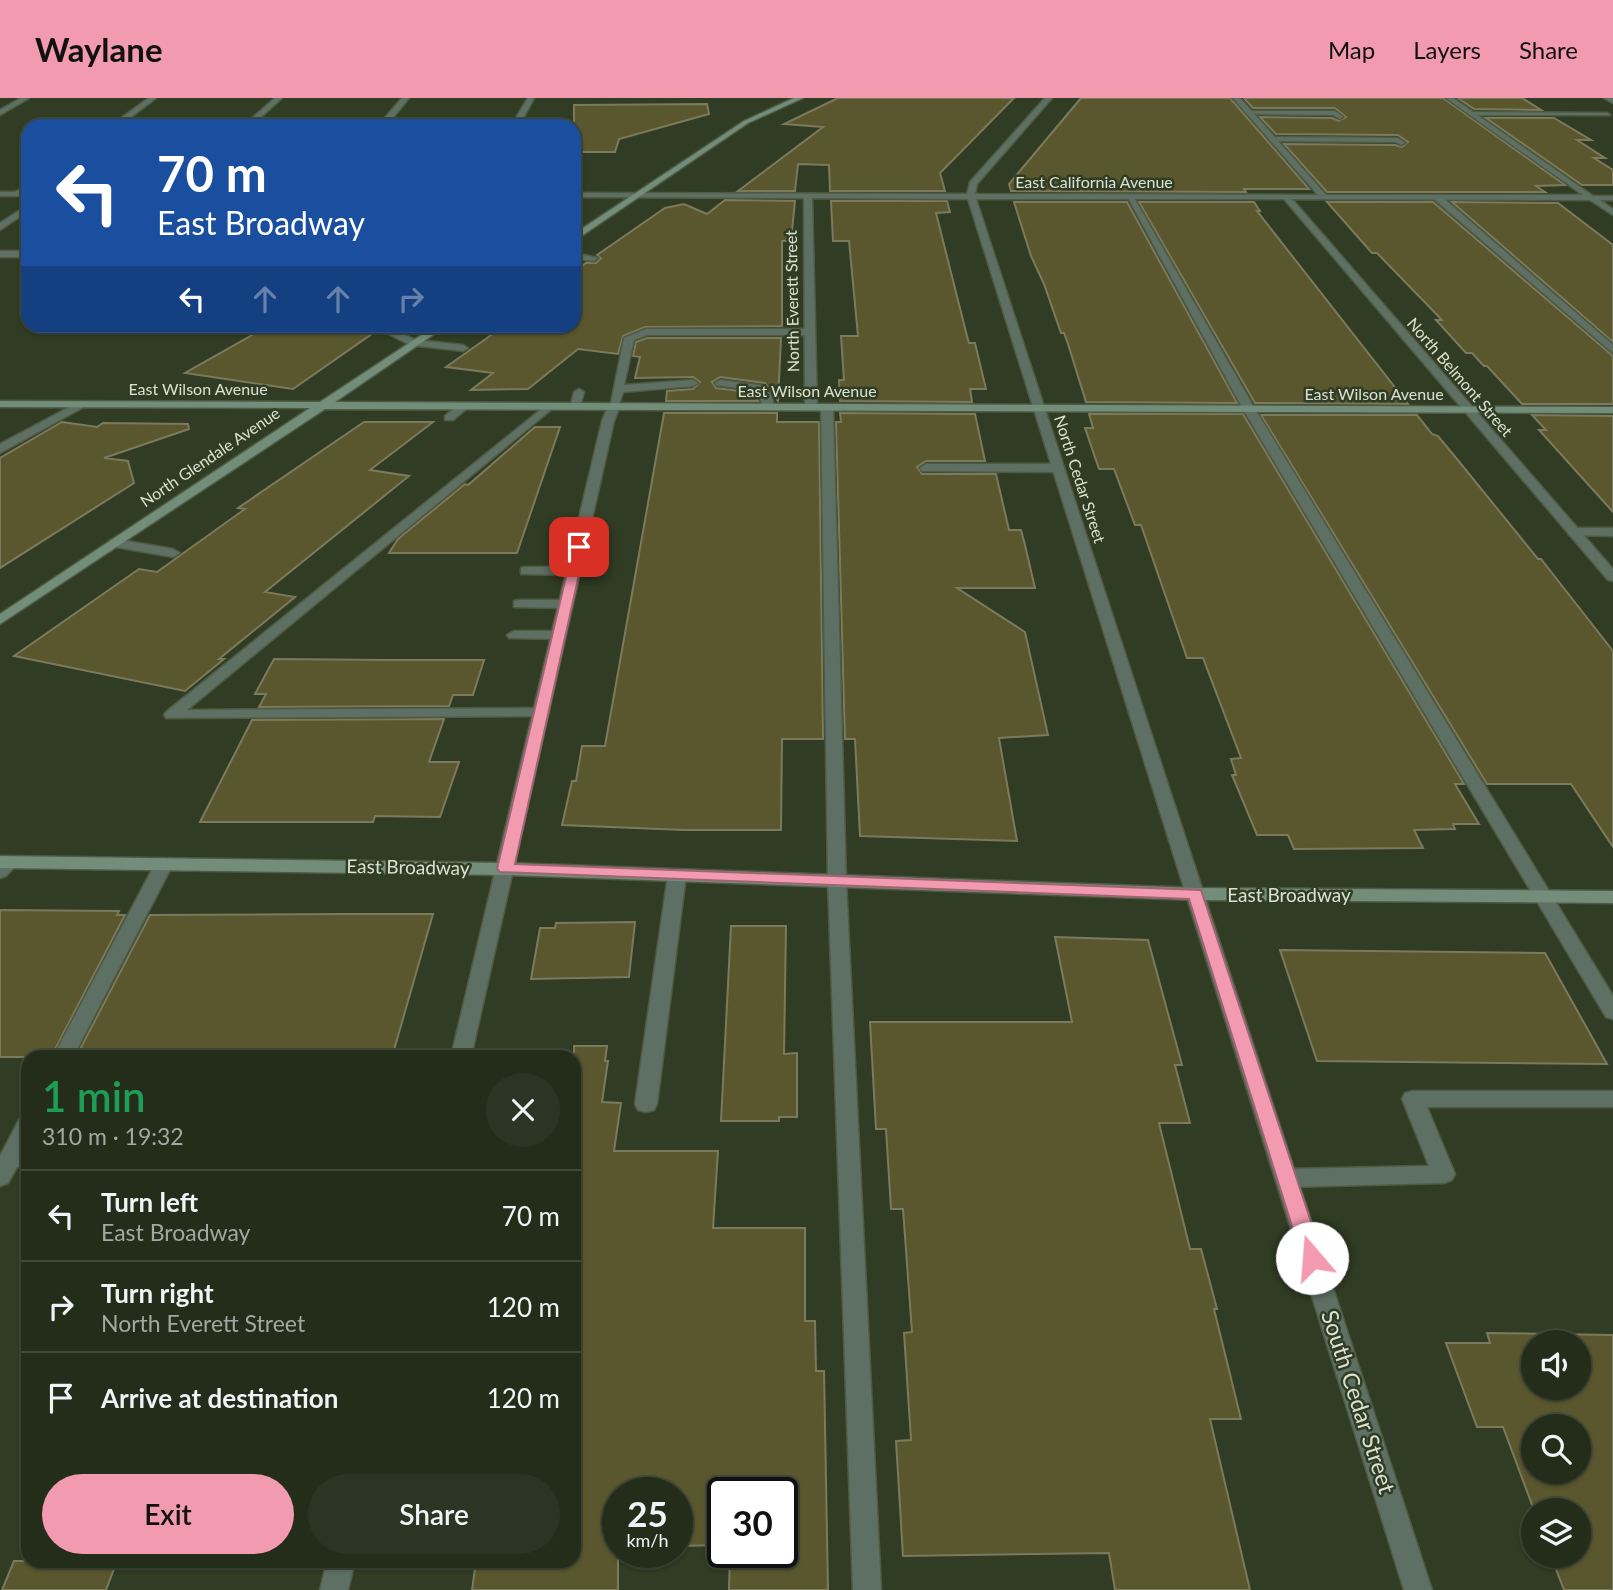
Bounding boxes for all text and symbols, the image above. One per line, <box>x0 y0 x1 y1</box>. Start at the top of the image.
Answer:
text: Waylane <box>35 29 163 69</box>
text: Map <box>1328 35 1375 64</box>
text: Layers <box>1413 35 1481 64</box>
text: Share <box>1519 35 1578 64</box>
text: 70 m <box>157 144 267 202</box>
icon: left <box>42 147 133 238</box>
street label: East California Avenue <box>1015 172 1173 191</box>
text: East Broadway <box>157 203 365 242</box>
street label: North Everett Street <box>781 230 802 372</box>
icon: left <box>173 280 211 318</box>
icon: ahead <box>246 280 284 318</box>
icon: ahead <box>319 280 357 318</box>
icon: right <box>392 280 430 318</box>
street label: North Belmont Street <box>1404 313 1517 440</box>
street label: East Wilson Avenue <box>128 379 268 398</box>
street label: East Wilson Avenue <box>737 381 877 400</box>
street label: East Wilson Avenue <box>1304 384 1444 403</box>
street label: North Glendale Avenue <box>136 403 283 510</box>
street label: North Cedar Street <box>1051 413 1110 545</box>
pin <box>549 517 609 577</box>
icon: arrive <box>560 528 598 566</box>
street label: East Broadway <box>346 854 470 879</box>
street label: East Broadway <box>1227 883 1351 906</box>
text: 1 min <box>42 1071 146 1121</box>
button: close <box>486 1073 560 1147</box>
text: 310 m · 19:32 <box>42 1122 184 1150</box>
text: Turn left <box>101 1186 198 1218</box>
icon: left <box>42 1197 80 1235</box>
text: 70 m <box>502 1200 560 1232</box>
text: East Broadway <box>101 1218 250 1246</box>
position arrow <box>1275 1221 1349 1295</box>
text: Turn right <box>101 1277 214 1309</box>
icon: right <box>42 1288 80 1326</box>
text: 120 m <box>487 1291 560 1323</box>
street label: South Cedar Street <box>1316 1306 1402 1498</box>
text: North Everett Street <box>101 1309 305 1337</box>
map controls <box>1521 1330 1591 1568</box>
button: sound <box>1521 1330 1591 1400</box>
icon: arrive <box>42 1379 80 1417</box>
text: Arrive at destination <box>101 1382 338 1414</box>
text: 120 m <box>487 1382 560 1414</box>
button: search <box>1521 1414 1591 1484</box>
button: Exit <box>42 1474 294 1554</box>
button: Share <box>308 1474 560 1554</box>
speed limit sign: 30 <box>707 1477 798 1568</box>
text: 25 <box>627 1492 668 1534</box>
button: layers <box>1521 1498 1591 1568</box>
text: km/h <box>626 1529 669 1551</box>

